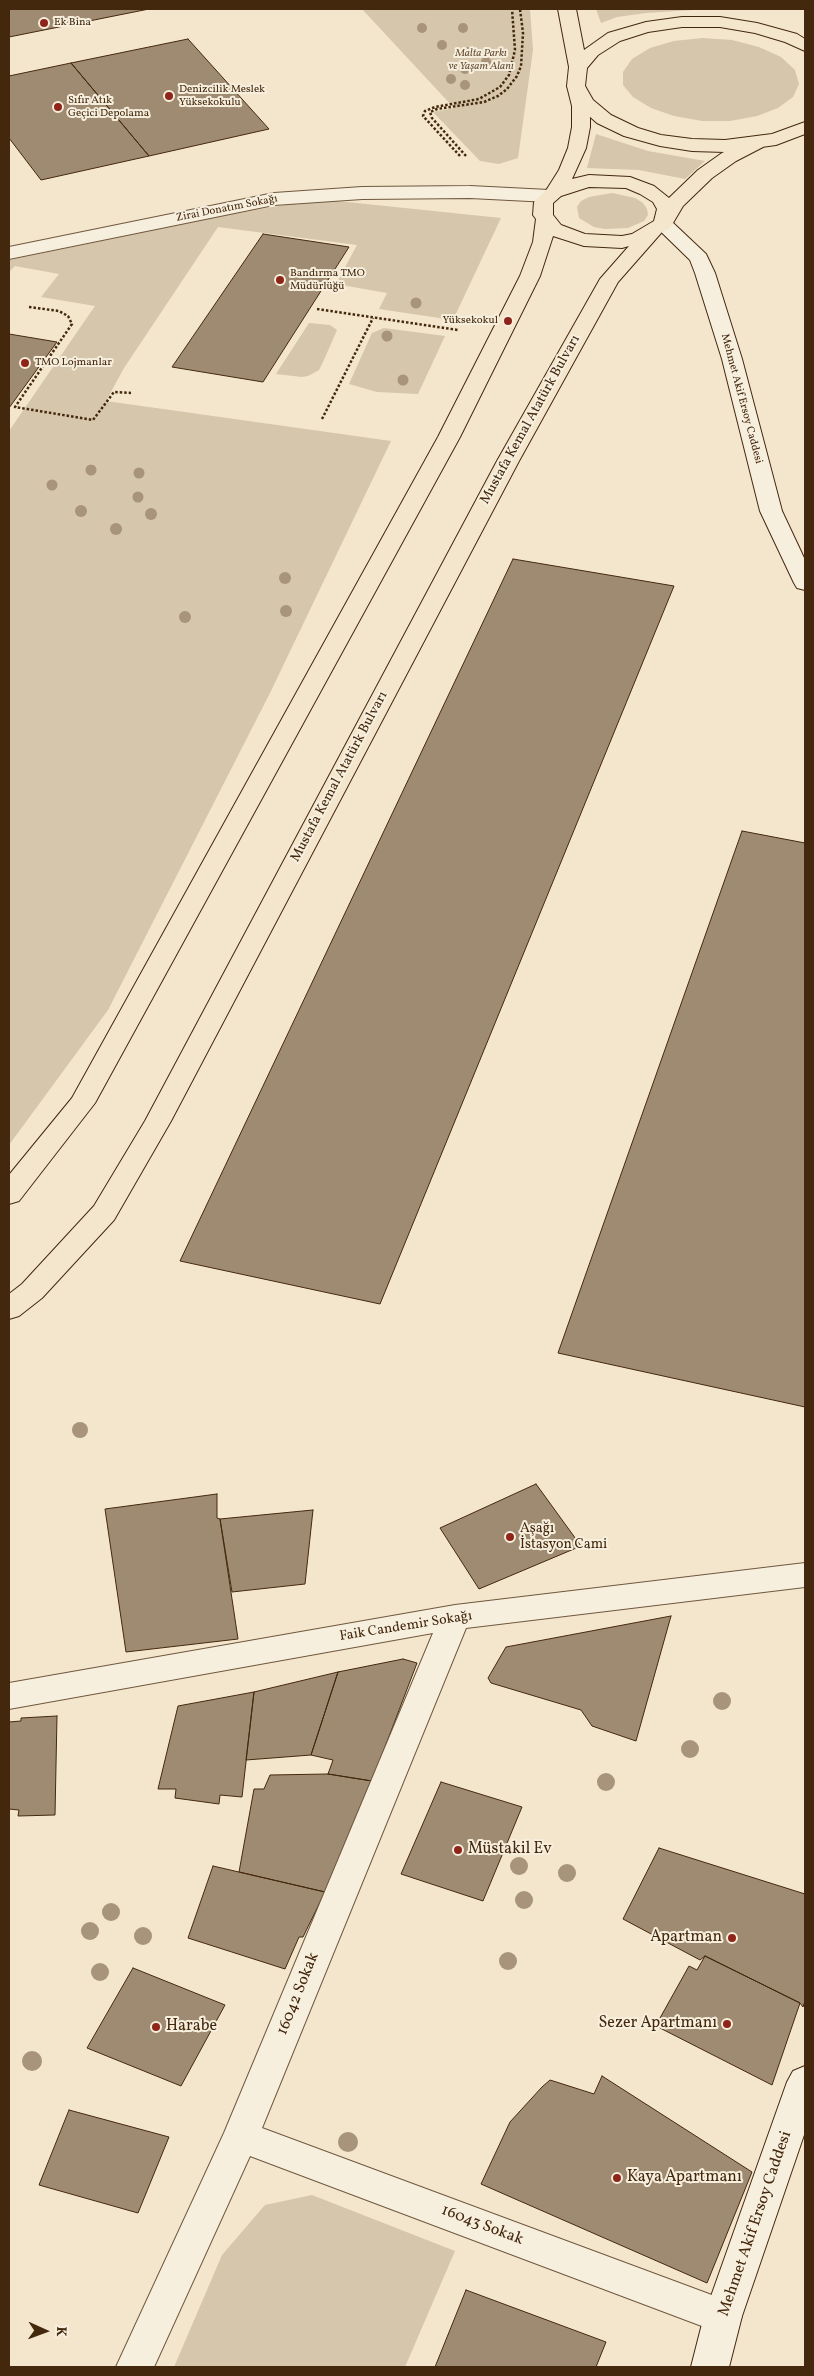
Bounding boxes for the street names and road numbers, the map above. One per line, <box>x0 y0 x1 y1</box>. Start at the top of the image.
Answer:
street label: Zirai Donatım Sokağı <box>175 193 279 225</box>
street label: Mustafa Kemal Atatürk Bulvarı <box>477 333 585 507</box>
street label: Mehmet Akif Ersoy Caddesi <box>717 333 765 465</box>
street label: Mustafa Kemal Atatürk Bulvarı <box>288 689 392 865</box>
street label: Faik Candemir Sokağı <box>338 1608 474 1646</box>
street label: 16042 Sokak <box>274 1950 324 2038</box>
street label: Mehmet Akif Ersoy Caddesi <box>715 2129 797 2319</box>
street label: 16043 Sokak <box>438 2202 526 2250</box>

